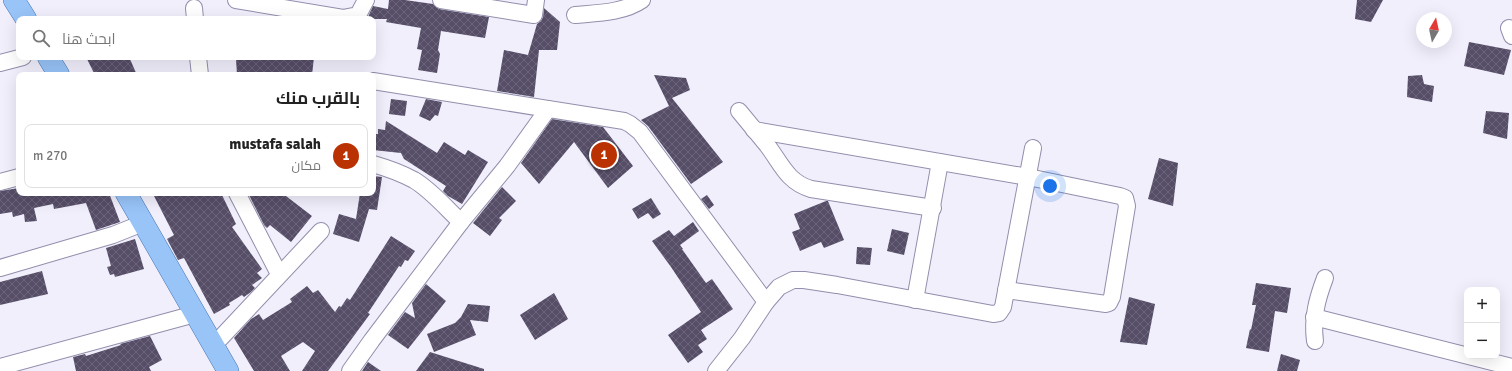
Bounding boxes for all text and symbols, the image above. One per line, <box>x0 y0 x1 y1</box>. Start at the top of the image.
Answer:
north arrow <box>1416 12 1452 48</box>
search box <box>16 16 376 60</box>
icon: search <box>30 27 52 49</box>
text: ابحث هنا <box>62 30 115 48</box>
text: بالقرب منك <box>276 88 360 109</box>
text: mustafa salah <box>229 135 321 153</box>
pin: 1 <box>591 140 617 170</box>
text: 270 m <box>33 148 67 164</box>
text: 1 <box>342 148 350 164</box>
text: مكان <box>292 158 321 174</box>
your location <box>1040 176 1060 196</box>
map controls <box>1464 287 1500 359</box>
button: + <box>1464 287 1500 323</box>
button: − <box>1464 323 1500 359</box>

